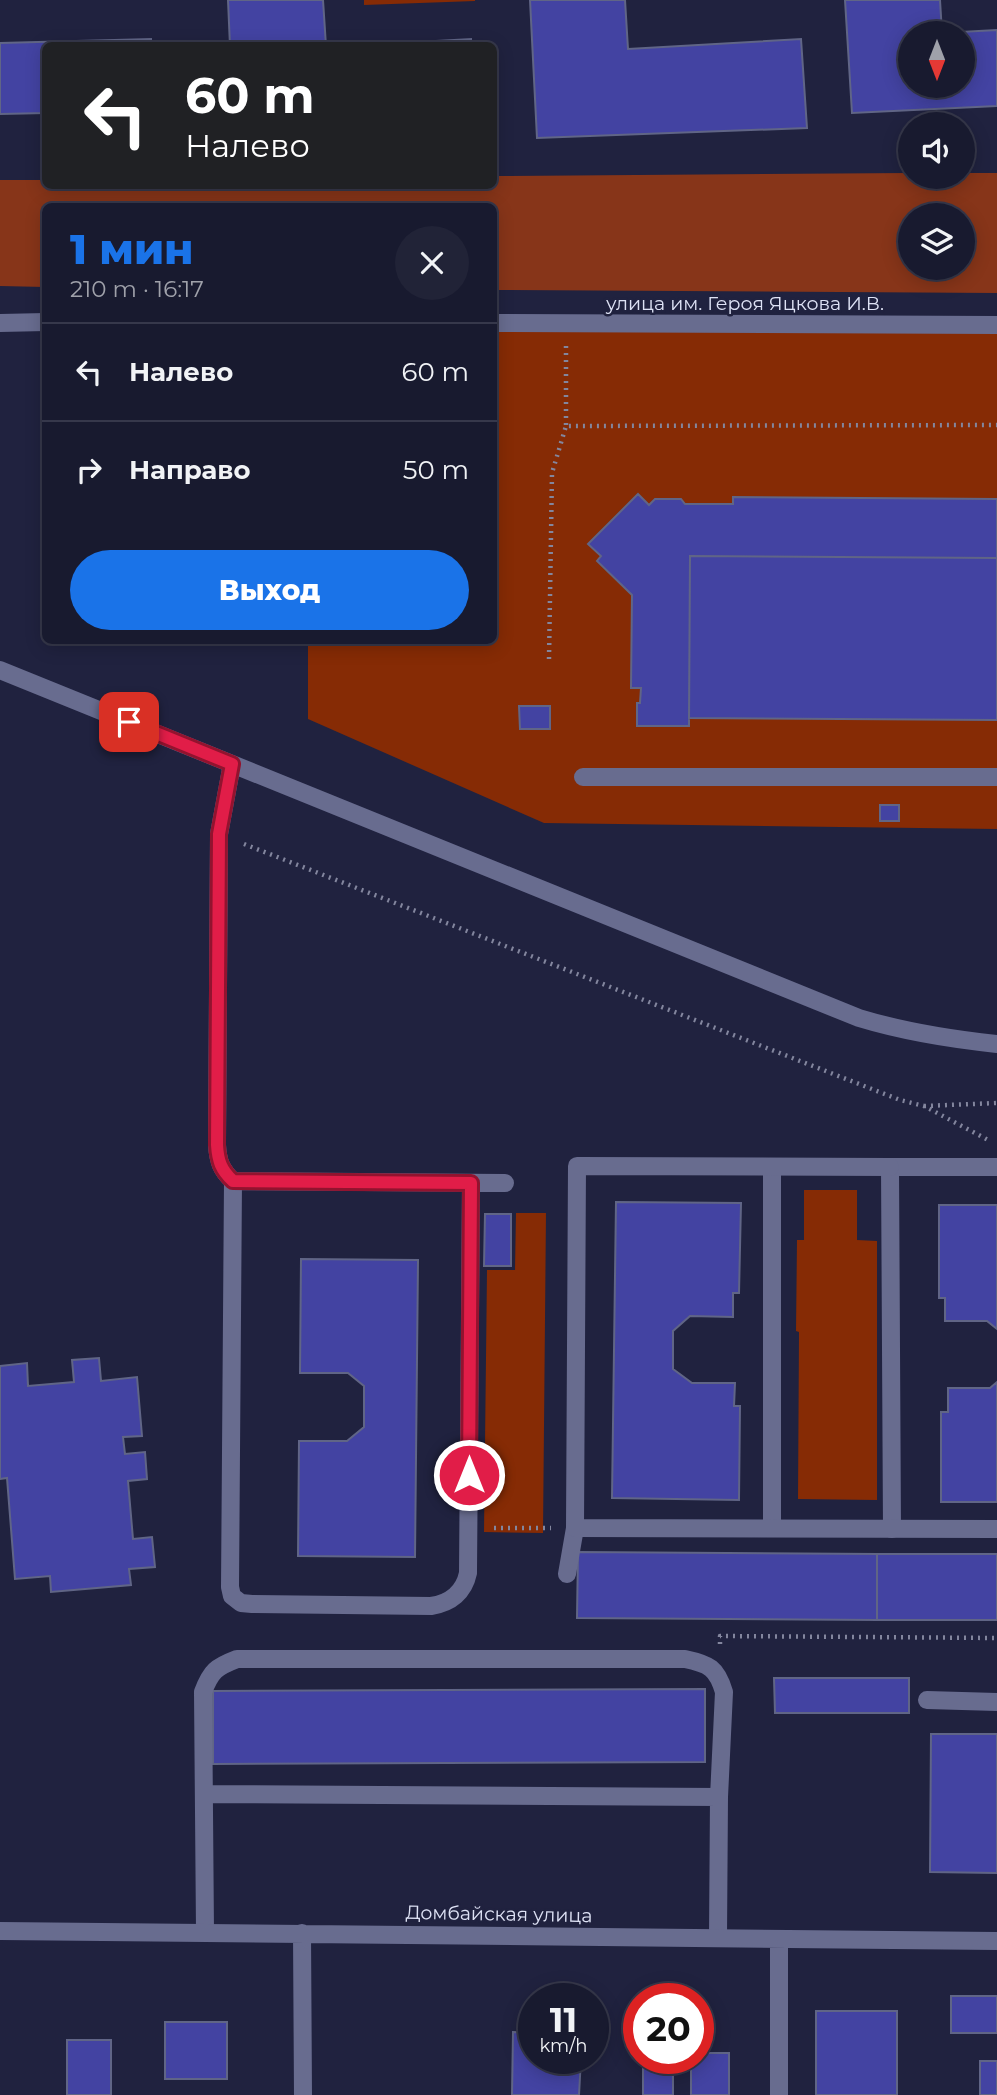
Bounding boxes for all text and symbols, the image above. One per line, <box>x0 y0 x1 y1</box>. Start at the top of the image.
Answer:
north arrow <box>898 21 975 98</box>
map controls <box>898 21 975 280</box>
text: 60 m <box>185 66 315 125</box>
icon: left <box>70 70 161 161</box>
button: sound <box>898 112 975 189</box>
text: Налево <box>185 126 310 165</box>
button: layers <box>898 203 975 280</box>
text: 1 мин <box>70 223 194 275</box>
button: close <box>395 226 469 300</box>
text: 210 m · 16:17 <box>70 275 204 303</box>
street label: улица им. Героя Яцкова И.В. <box>605 292 884 315</box>
icon: left <box>70 353 108 391</box>
text: Налево <box>129 356 233 388</box>
text: 60 m <box>402 356 469 388</box>
icon: right <box>70 451 108 489</box>
text: Направо <box>129 454 250 486</box>
text: 50 m <box>403 454 469 486</box>
button: Выход <box>70 550 469 630</box>
pin <box>99 692 159 752</box>
icon: arrive <box>110 703 148 741</box>
position arrow <box>432 1438 506 1512</box>
street label: Домбайская улица <box>405 1901 593 1927</box>
speed limit sign: 20 <box>623 1983 714 2074</box>
text: 11 <box>550 1998 577 2041</box>
text: km/h <box>539 2035 588 2057</box>

